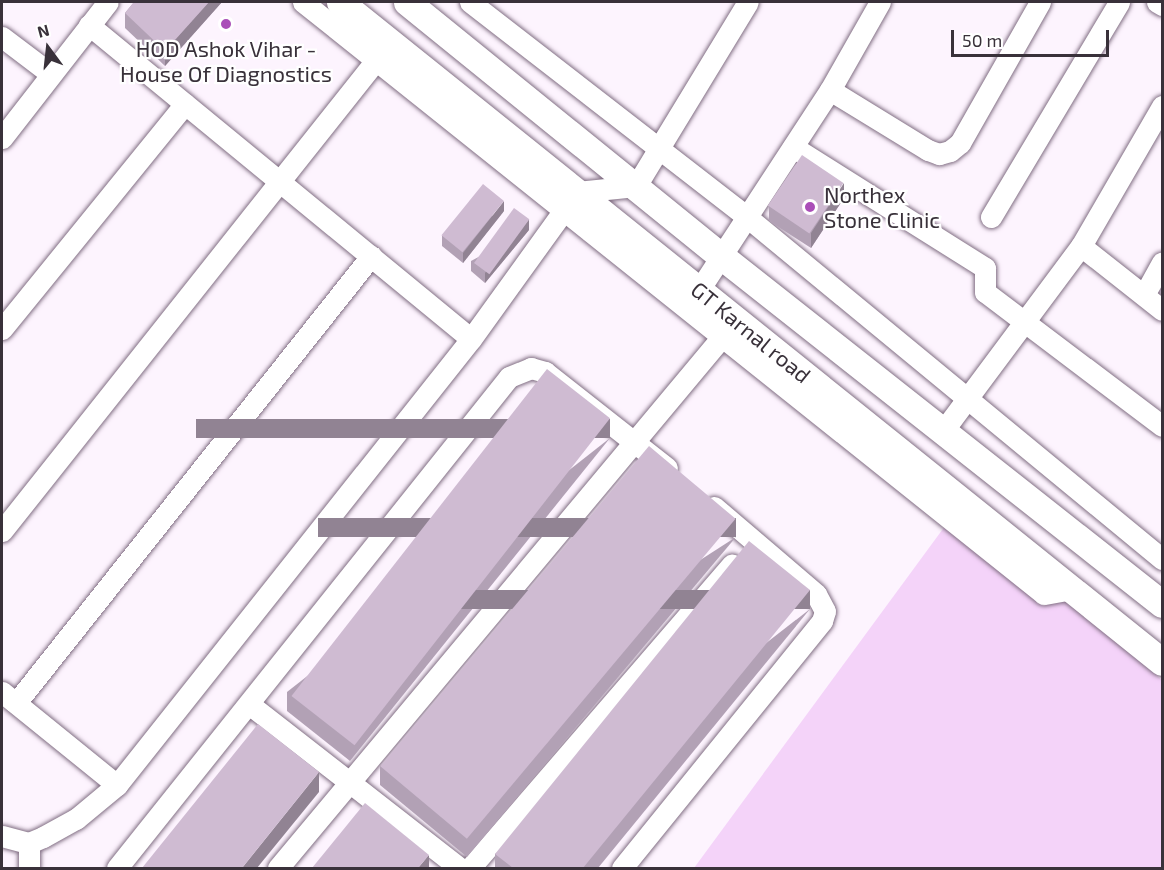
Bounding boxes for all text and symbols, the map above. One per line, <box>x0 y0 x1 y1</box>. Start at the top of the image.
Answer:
marker: HOD Ashok Vihar - House Of Diagnostics <box>217 15 235 33</box>
north arrow <box>18 18 78 78</box>
scale bar <box>954 18 1112 56</box>
text: N <box>35 19 51 41</box>
text: 50 m <box>962 29 1002 51</box>
place label: HOD Ashok Vihar - House Of Diagnostics <box>120 35 332 86</box>
place label: Northex Stone Clinic <box>824 181 940 232</box>
marker: Northex Stone Clinic <box>801 198 819 216</box>
street label: GT Karnal road <box>685 275 817 389</box>

